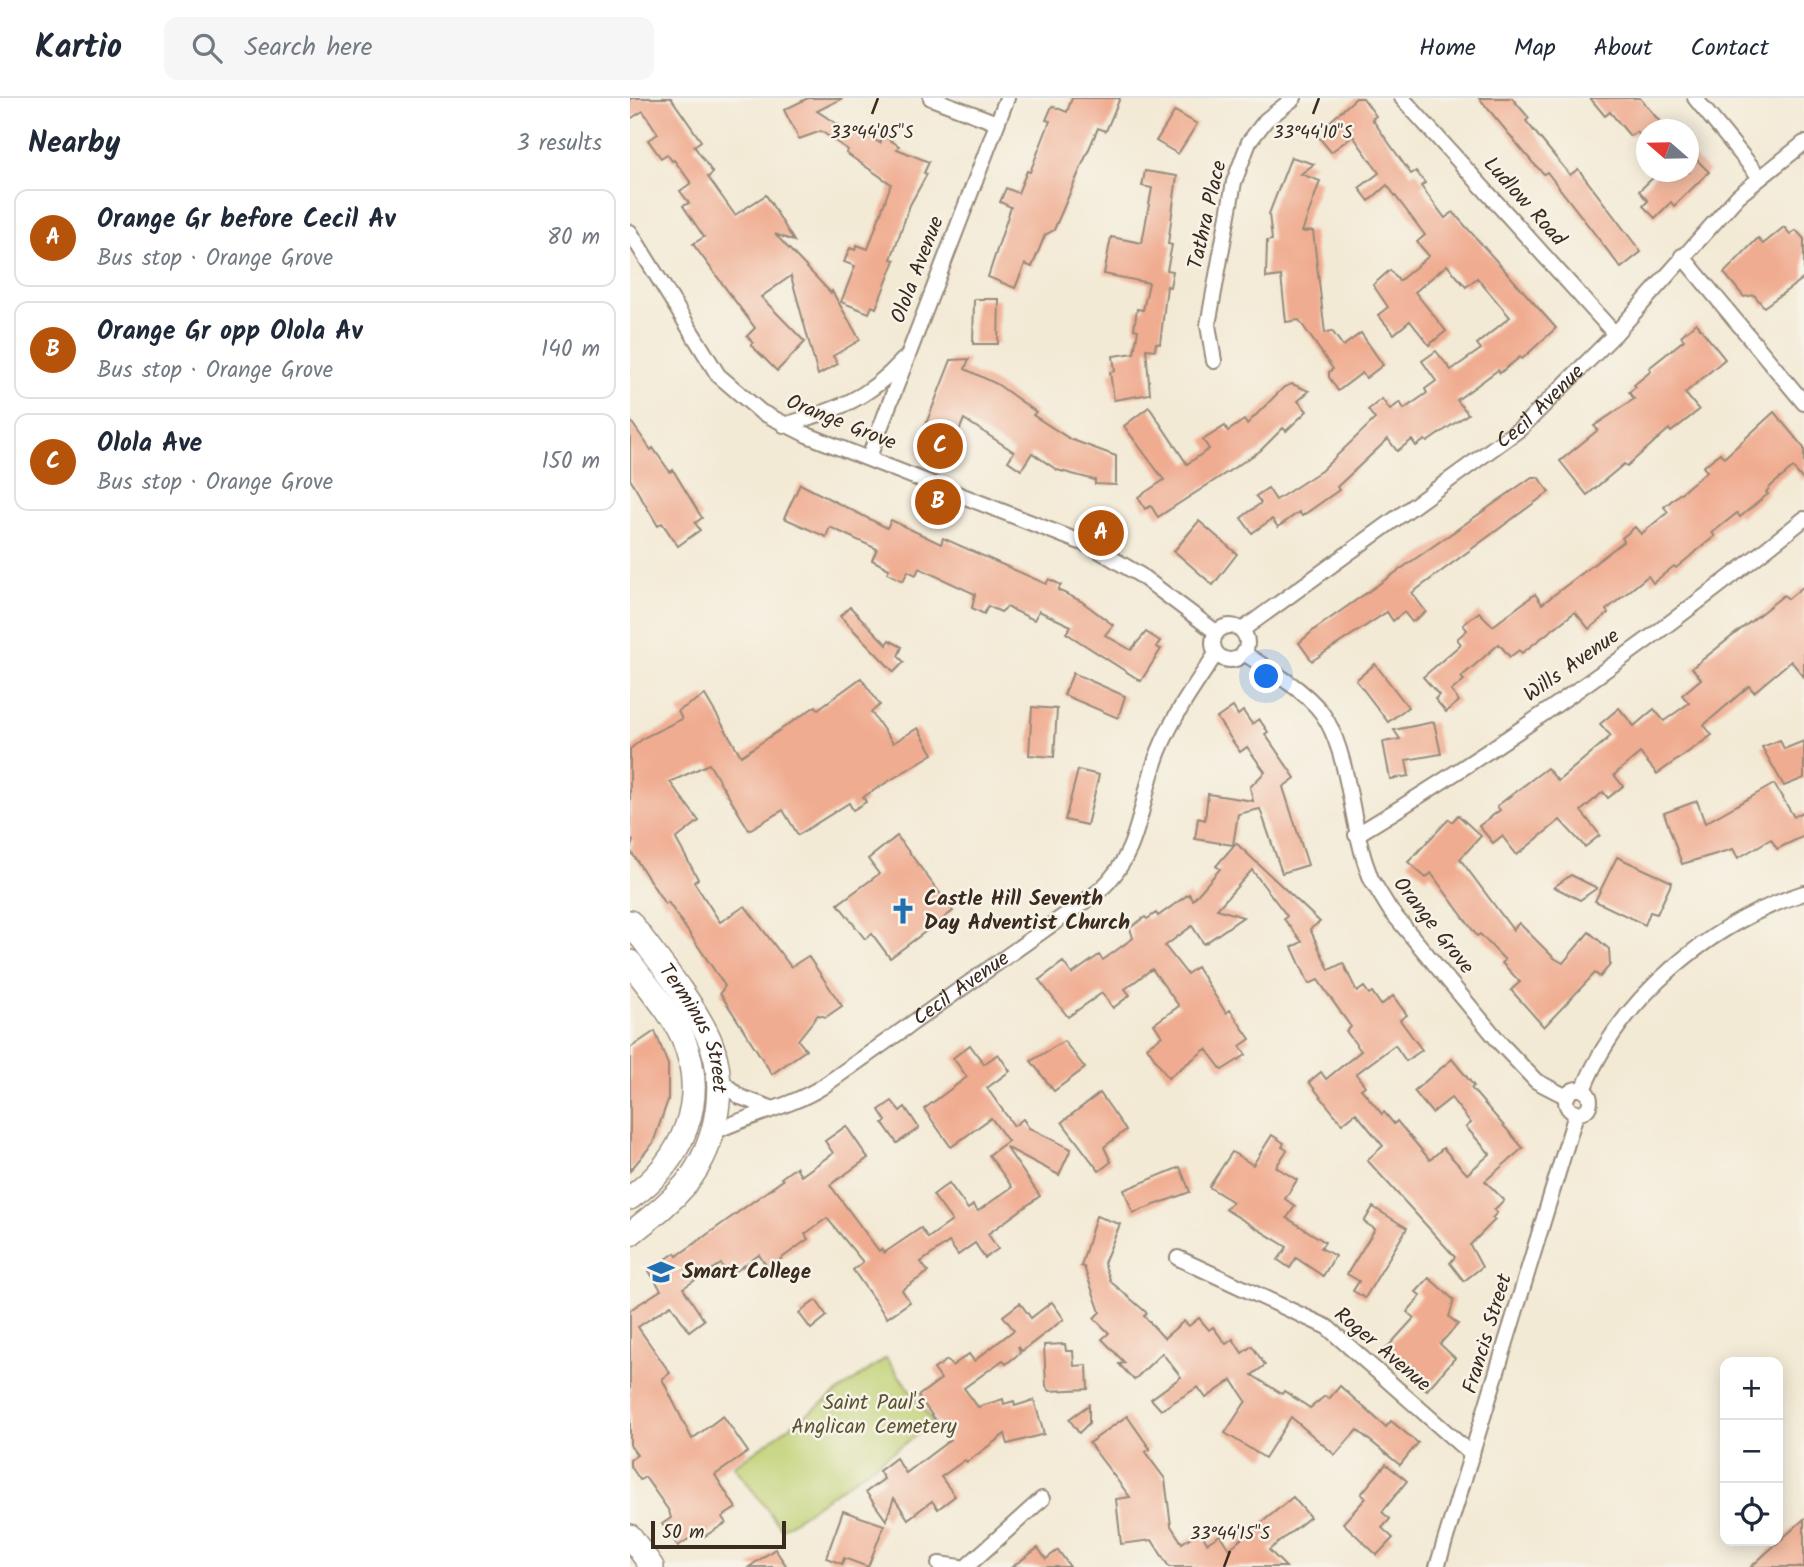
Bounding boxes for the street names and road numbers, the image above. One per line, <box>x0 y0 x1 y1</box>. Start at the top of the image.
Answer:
street label: Ludlow Road <box>1474 150 1574 255</box>
street label: Tathra Place <box>1179 157 1237 273</box>
street label: Olola Avenue <box>882 211 954 329</box>
street label: Cecil Avenue <box>1489 356 1593 457</box>
street label: Orange Grove <box>781 386 902 460</box>
street label: Wills Avenue <box>1517 620 1627 711</box>
street label: Orange Grove <box>1384 870 1482 982</box>
street label: Cecil Avenue <box>906 942 1017 1034</box>
street label: Terminus Street <box>650 956 735 1094</box>
street label: Francis Street <box>1454 1269 1522 1398</box>
street label: Roger Avenue <box>1326 1299 1438 1401</box>

